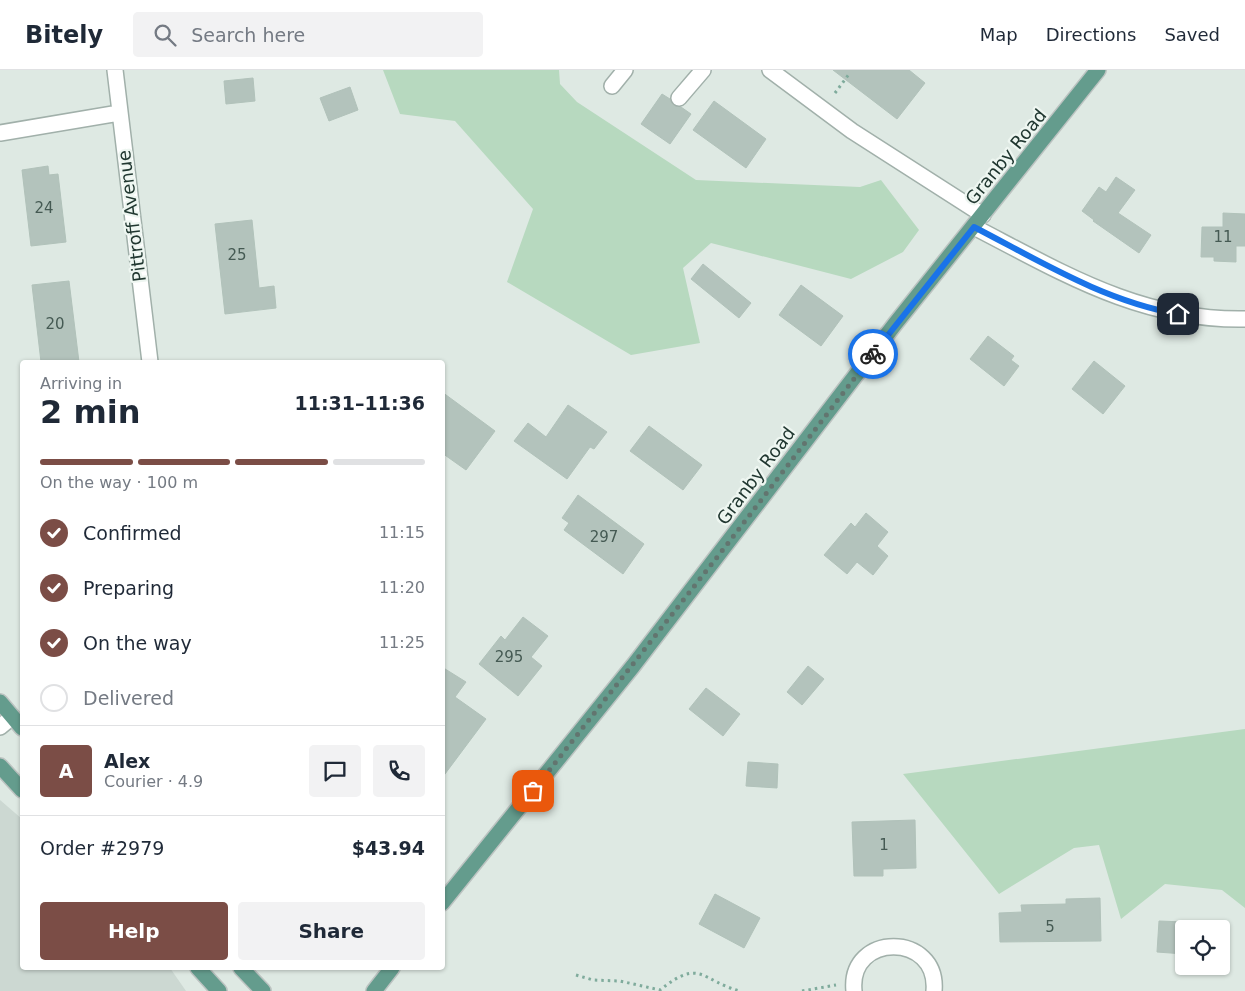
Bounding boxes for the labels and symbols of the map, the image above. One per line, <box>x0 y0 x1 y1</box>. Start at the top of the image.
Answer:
street label: Granby Road <box>961 105 1051 209</box>
street label: Pittroff Avenue <box>113 149 150 283</box>
house number: 24 <box>34 199 54 217</box>
house number: 11 <box>1213 228 1233 246</box>
house number: 25 <box>227 246 247 264</box>
pin <box>1157 293 1199 335</box>
house number: 20 <box>45 315 65 333</box>
courier <box>848 329 898 379</box>
street label: Granby Road <box>712 423 799 529</box>
house number: 297 <box>590 528 618 546</box>
house number: 295 <box>495 648 523 666</box>
pin <box>512 770 554 812</box>
house number: 1 <box>879 836 889 854</box>
house number: 5 <box>1045 918 1055 936</box>

